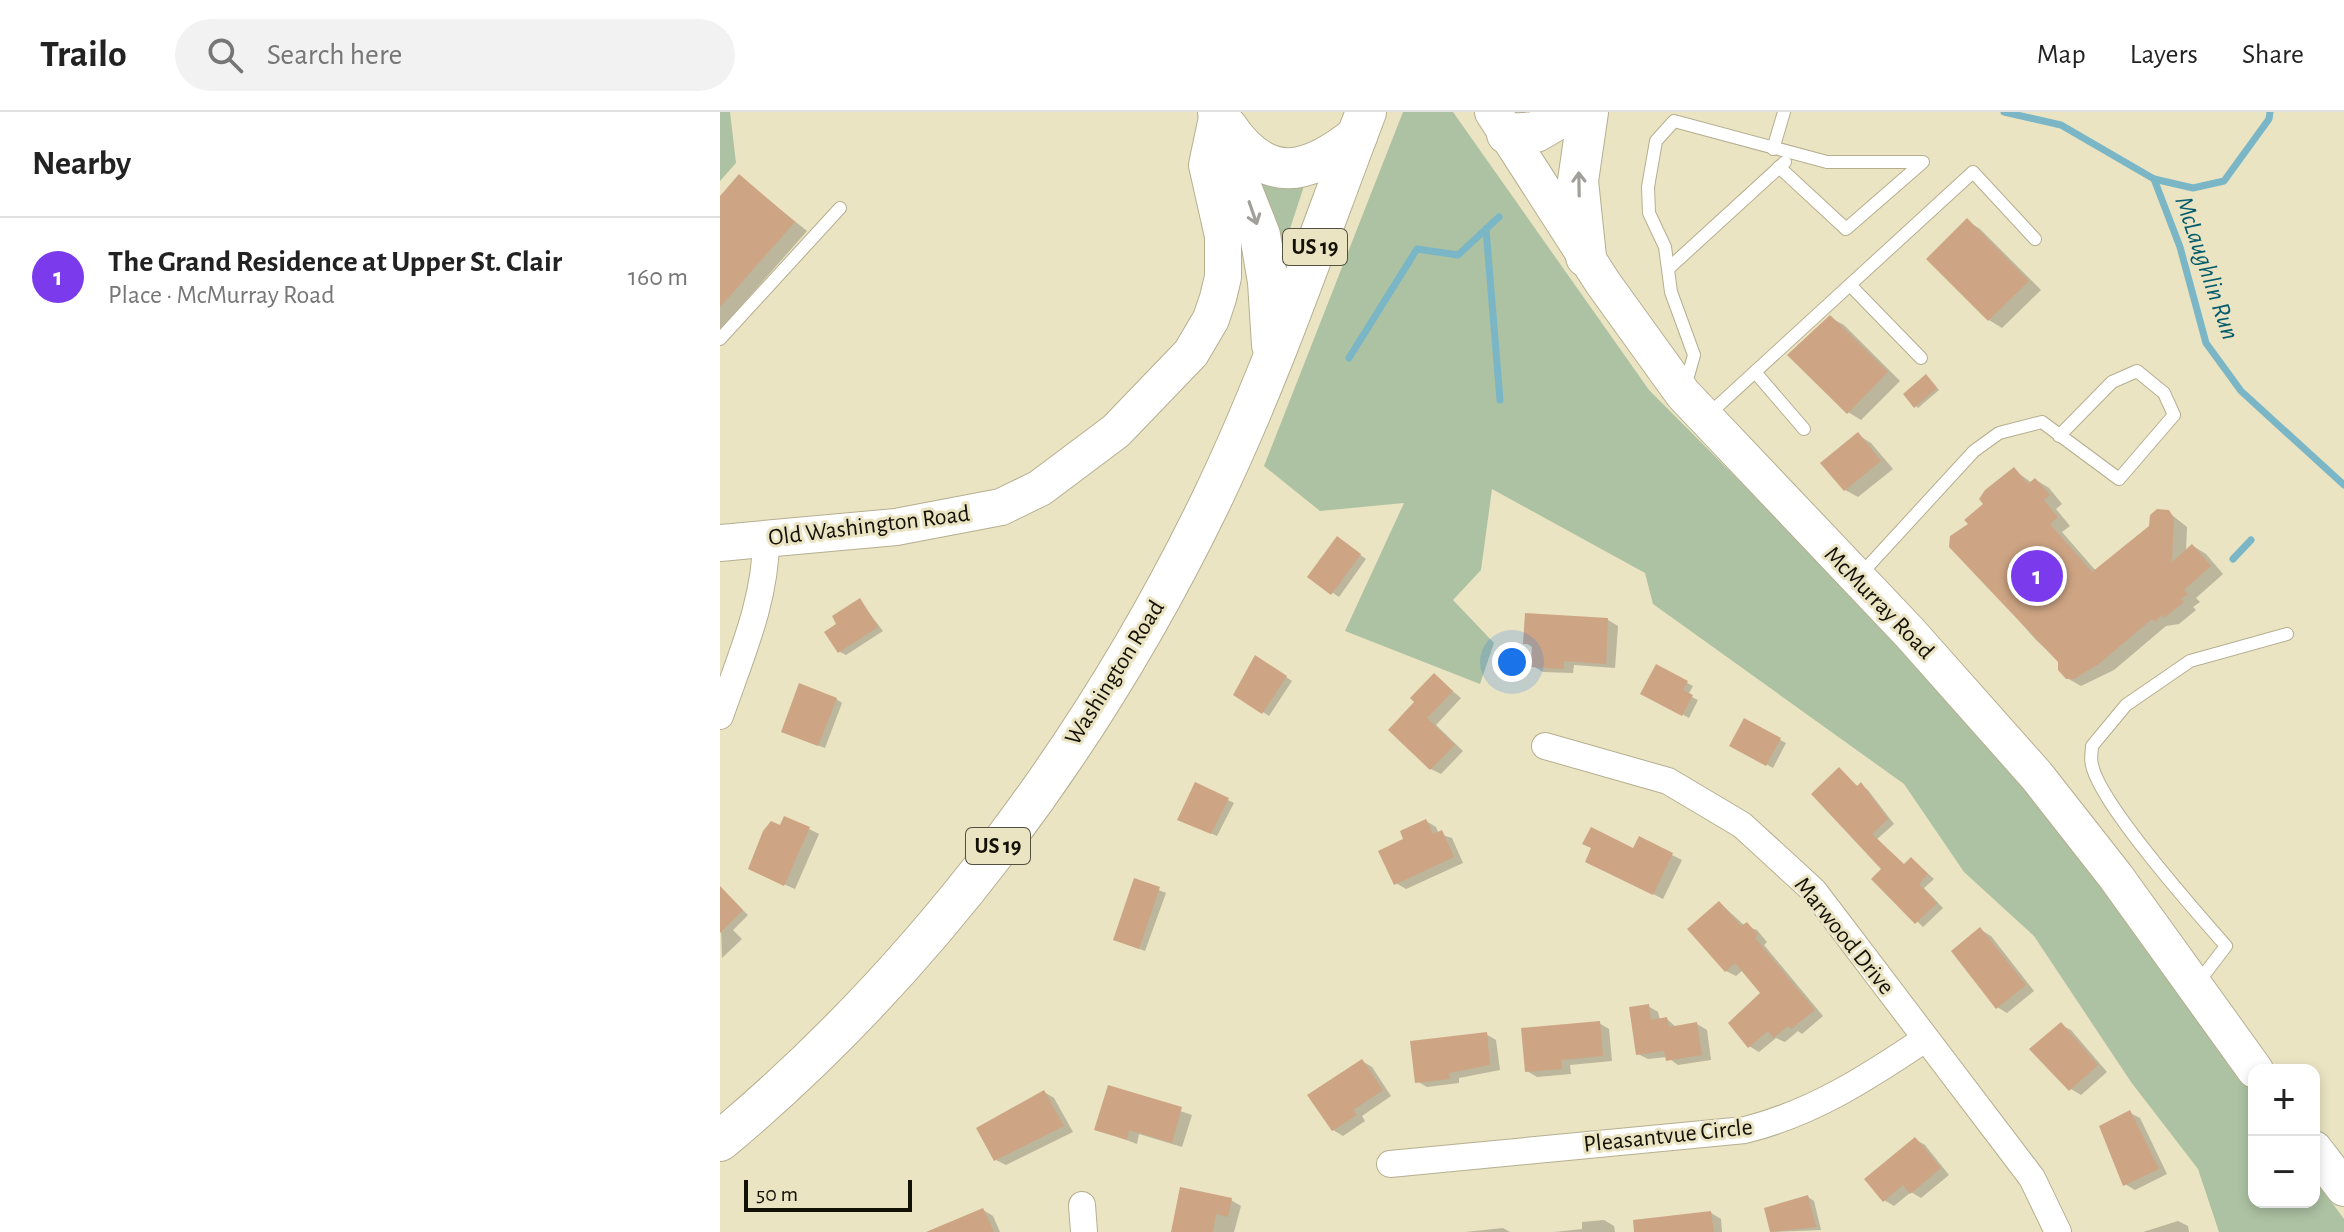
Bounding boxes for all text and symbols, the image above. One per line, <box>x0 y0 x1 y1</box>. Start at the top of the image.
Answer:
search box <box>175 19 735 91</box>
icon: search <box>203 33 247 77</box>
text: Trailo <box>40 36 127 74</box>
text: Search here <box>267 40 402 70</box>
text: Map <box>2037 41 2086 69</box>
text: Layers <box>2130 41 2198 69</box>
text: Share <box>2242 41 2304 69</box>
text: Nearby <box>32 147 131 181</box>
one-way arrow <box>1571 171 1587 198</box>
water label: McLaughlin Run <box>2170 193 2244 343</box>
one-way arrow <box>1247 200 1262 225</box>
road number: US 19 <box>1283 229 1347 265</box>
text: The Grand Residence at Upper St. Clair <box>108 247 562 277</box>
text: 1 <box>53 264 63 290</box>
text: 160 m <box>628 264 688 290</box>
text: Place · McMurray Road <box>108 282 335 308</box>
street label: Old Washington Road <box>767 502 971 550</box>
street label: McMurray Road <box>1820 542 1938 664</box>
pin: 1 <box>2011 546 2063 606</box>
street label: Washington Road <box>1061 596 1169 750</box>
your location <box>1492 642 1532 682</box>
road number: US 19 <box>966 828 1030 864</box>
street label: Marwood Drive <box>1790 873 1898 999</box>
map controls <box>2248 1064 2320 1208</box>
button: + <box>2248 1064 2320 1136</box>
street label: Pleasantvue Circle <box>1582 1115 1754 1157</box>
button: − <box>2248 1136 2320 1208</box>
scale bar <box>744 1176 912 1212</box>
text: 50 m <box>756 1183 798 1205</box>

